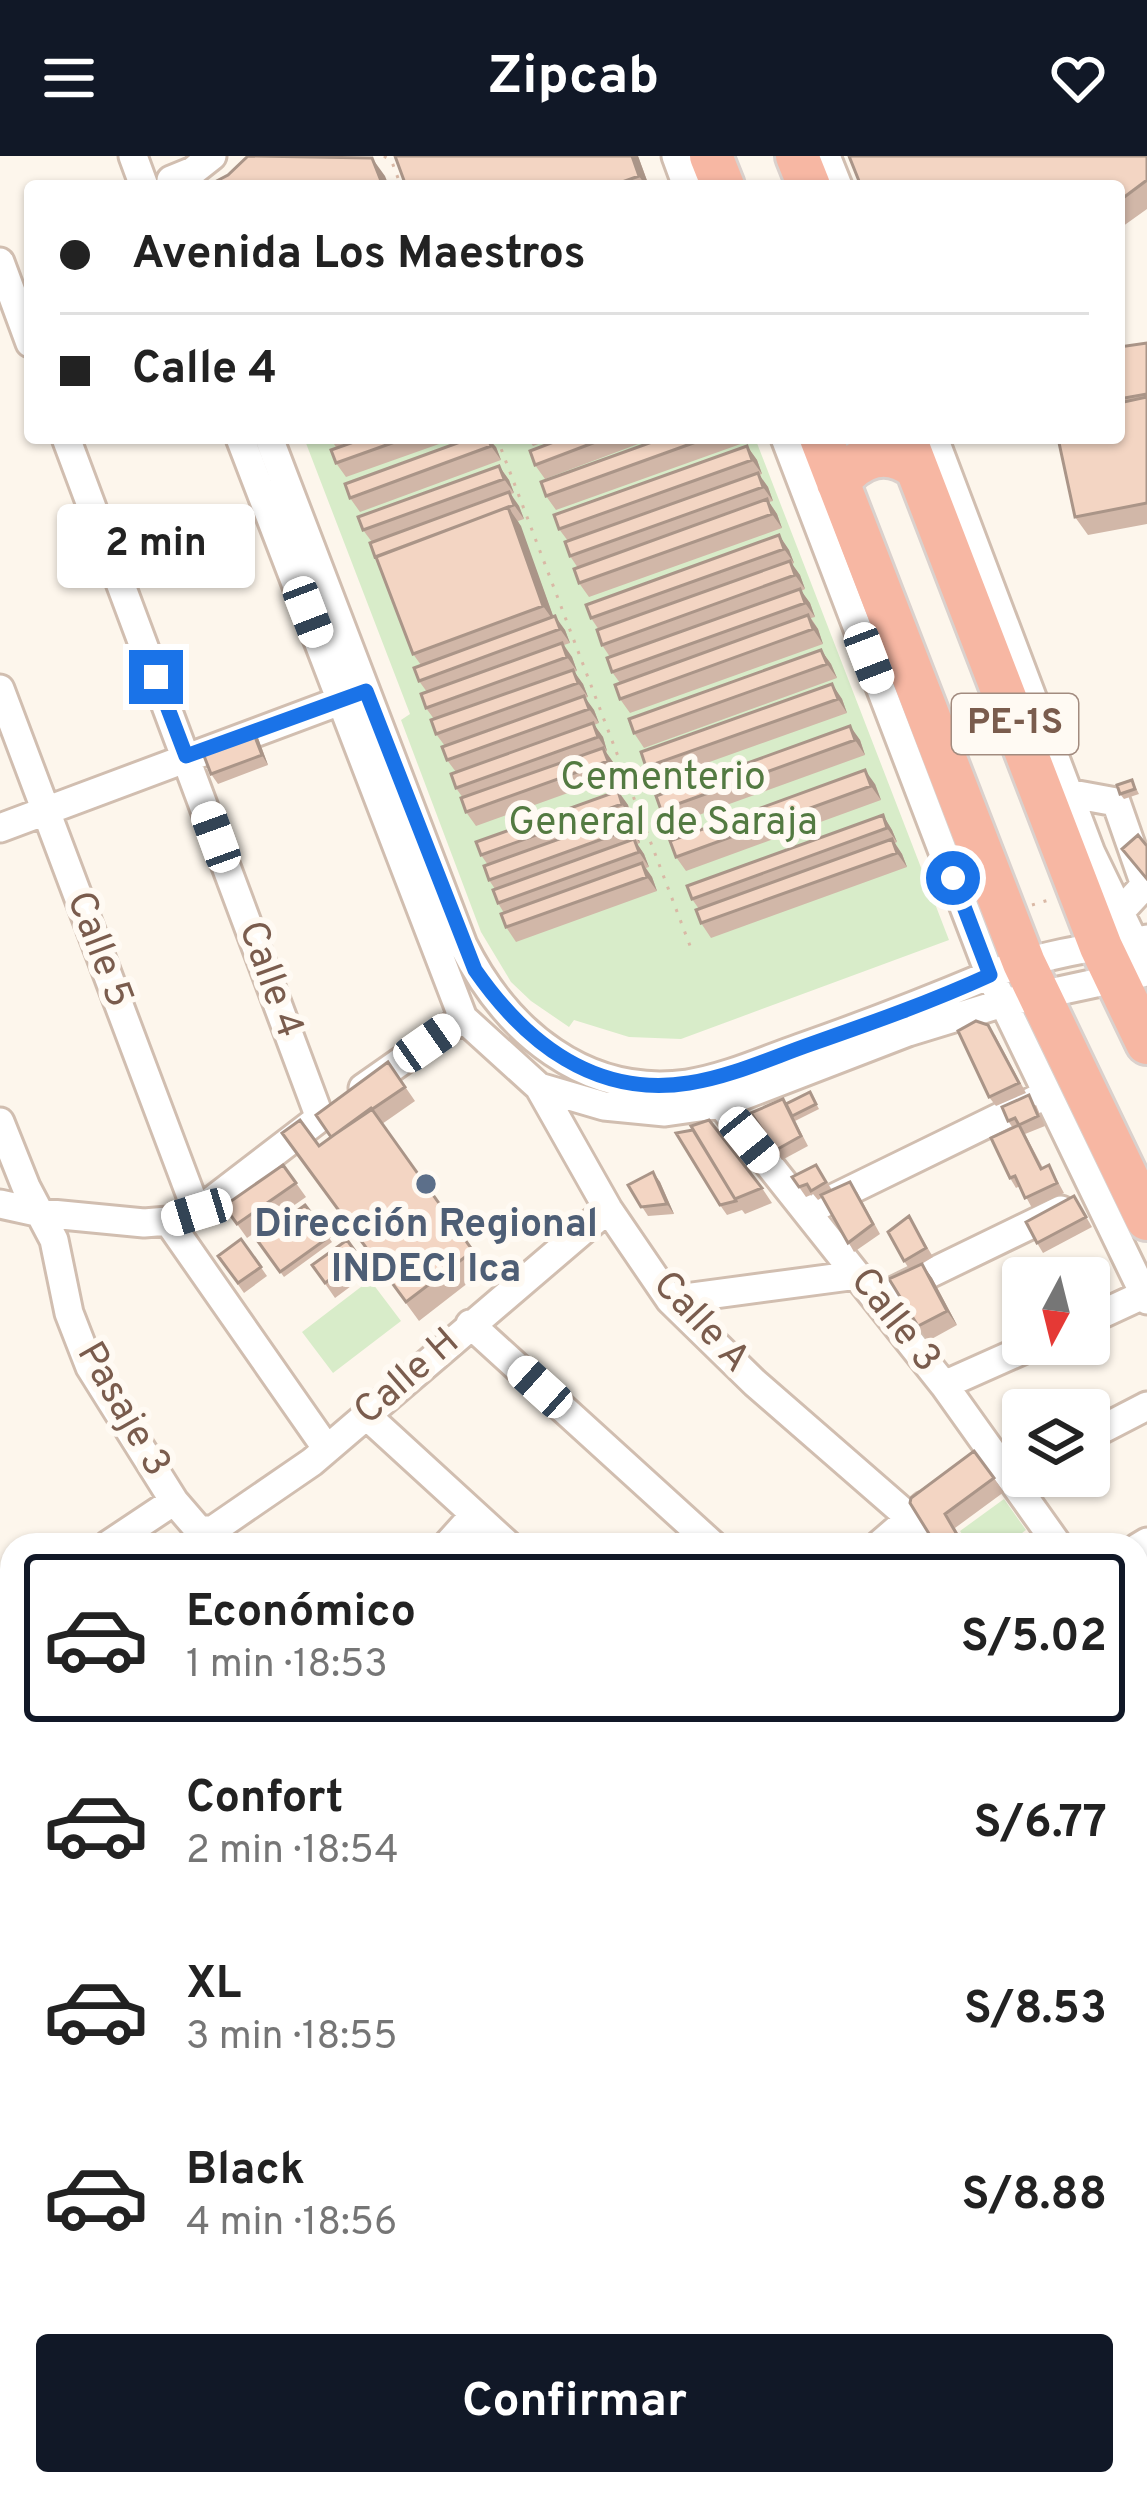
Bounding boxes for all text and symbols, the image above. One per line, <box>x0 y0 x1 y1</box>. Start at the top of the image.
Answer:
text: Zipcab <box>488 44 659 113</box>
icon: menu <box>36 45 102 111</box>
icon: heart <box>1045 45 1111 111</box>
text: Avenida Los Maestros <box>132 227 586 284</box>
text: Calle 4 <box>132 342 277 399</box>
callout: 2 min <box>57 503 255 587</box>
text: 2 min <box>105 521 207 570</box>
car <box>278 572 338 652</box>
car <box>839 618 899 698</box>
route end <box>129 650 183 704</box>
road number: PE-1S <box>952 694 1078 754</box>
park label: Cementerio General de Saraja <box>508 755 818 849</box>
car <box>187 797 245 877</box>
route start <box>926 851 980 905</box>
street label: Calle 5 <box>54 885 142 1015</box>
street label: Calle 4 <box>225 915 313 1045</box>
car <box>387 1008 467 1078</box>
car <box>712 1101 786 1179</box>
marker: Dirección Regional INDECI Ica <box>413 1171 439 1197</box>
car <box>157 1184 237 1240</box>
place label: Dirección Regional INDECI Ica <box>254 1202 598 1296</box>
north arrow <box>1002 1257 1110 1365</box>
map controls <box>1002 1257 1110 1497</box>
street label: Calle 3 <box>838 1259 950 1383</box>
street label: Calle A <box>641 1262 759 1384</box>
street label: Calle H <box>345 1319 471 1437</box>
street label: Pasaje 3 <box>64 1334 180 1486</box>
car <box>501 1350 579 1424</box>
button: layers <box>1002 1389 1110 1497</box>
icon: car <box>42 1584 150 1692</box>
text: Económico <box>186 1585 416 1642</box>
text: S/5.02 <box>961 1610 1107 1667</box>
text: 1 min · 18:53 <box>186 1642 388 1691</box>
icon: car <box>42 1770 150 1878</box>
text: Confort <box>186 1771 343 1828</box>
text: S/6.77 <box>974 1796 1107 1853</box>
text: 2 min · 18:54 <box>186 1828 399 1877</box>
icon: car <box>42 1956 150 2064</box>
text: XL <box>186 1957 241 2014</box>
text: S/8.53 <box>964 1982 1107 2039</box>
text: 3 min · 18:55 <box>186 2014 397 2063</box>
icon: car <box>42 2142 150 2250</box>
text: Black <box>186 2143 305 2200</box>
text: S/8.88 <box>962 2168 1107 2225</box>
text: 4 min · 18:56 <box>186 2200 397 2249</box>
button: Confirmar <box>36 2334 1113 2472</box>

